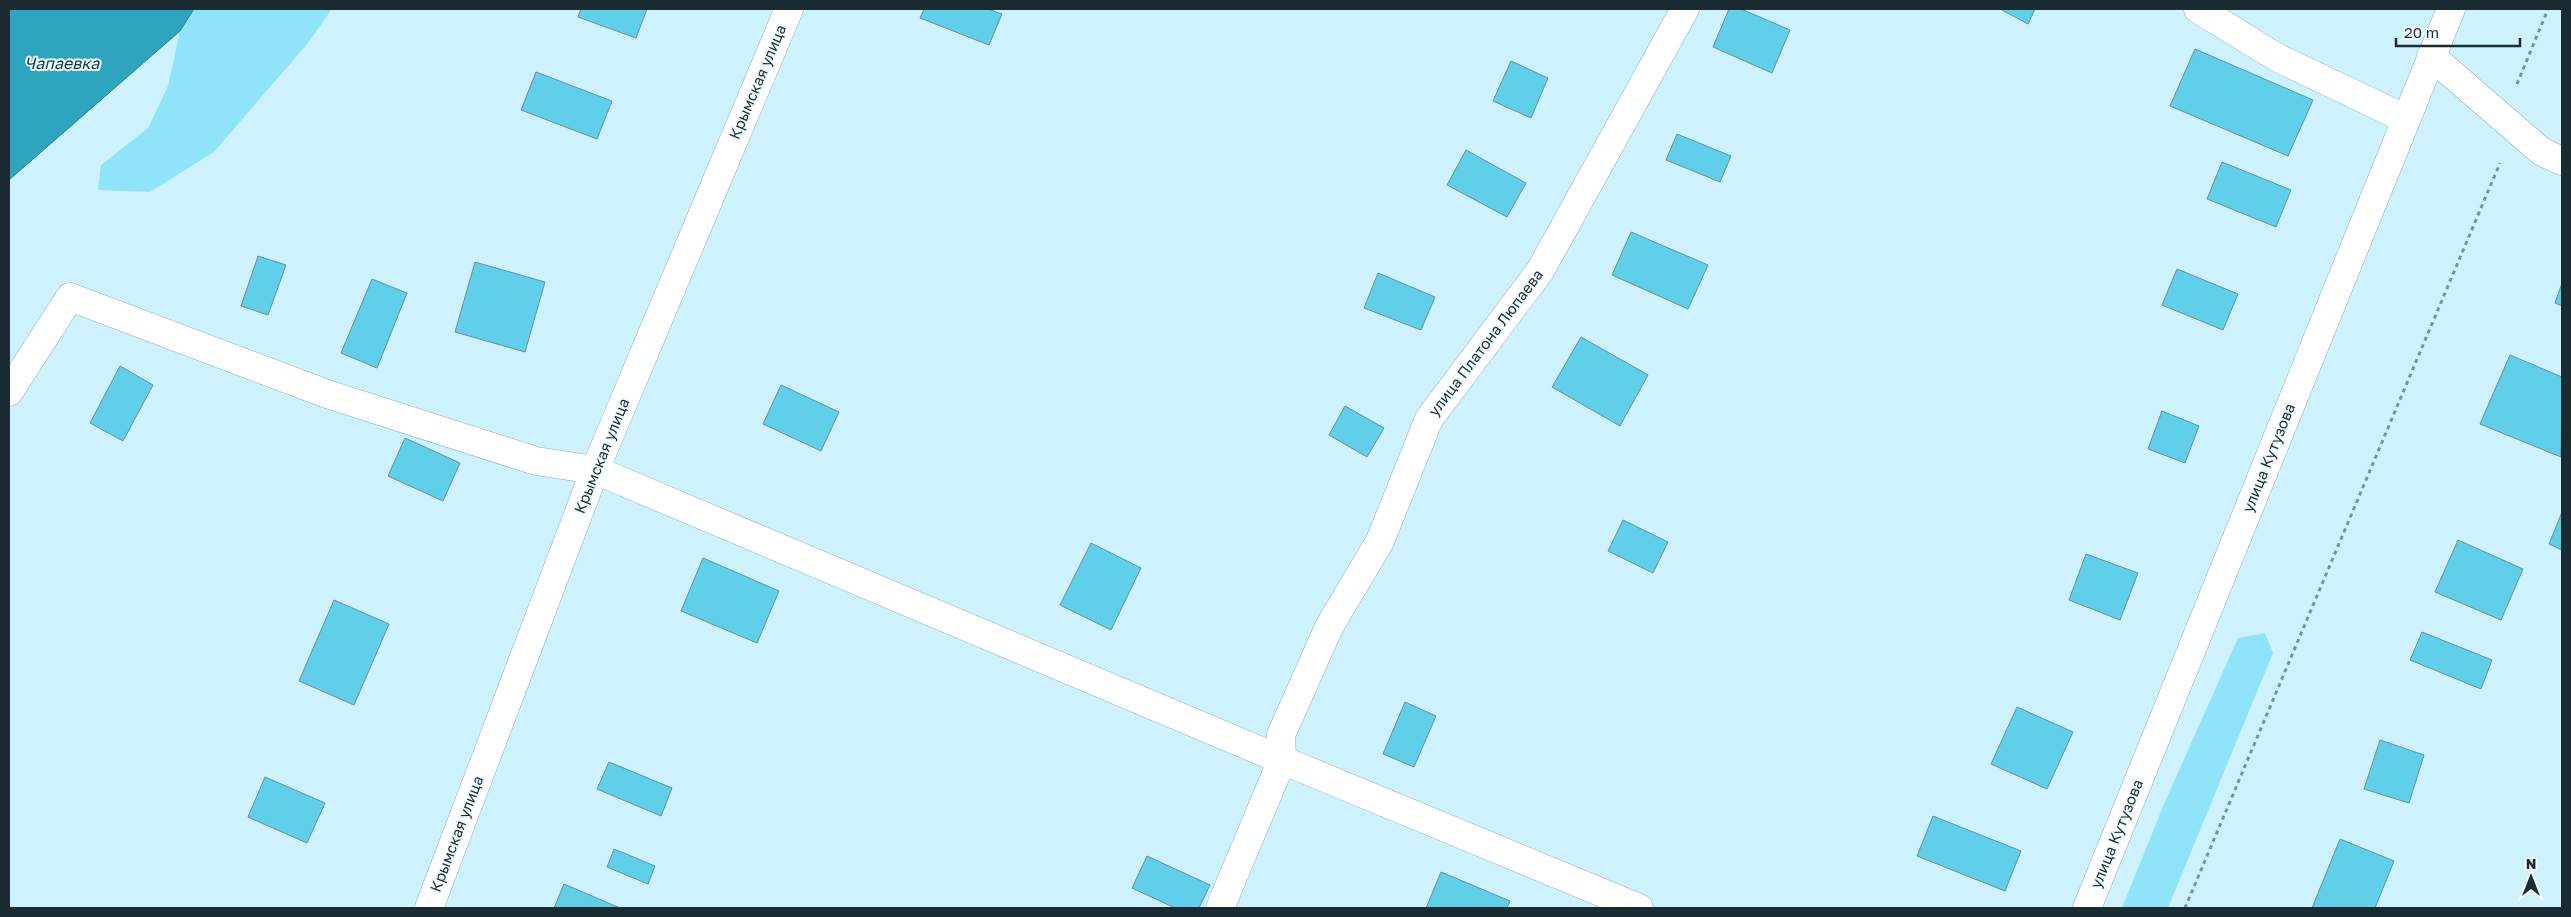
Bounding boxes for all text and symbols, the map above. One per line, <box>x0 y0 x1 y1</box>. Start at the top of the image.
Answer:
scale bar <box>2396 15 2520 47</box>
street label: Крымская улица <box>725 22 789 142</box>
text: 20 m <box>2404 23 2439 41</box>
water label: Чапаевка <box>25 53 100 73</box>
street label: улица Платона Люпаева <box>1424 265 1546 419</box>
street label: Крымская улица <box>570 395 632 516</box>
street label: улица Кутузова <box>2238 401 2298 515</box>
street label: Крымская улица <box>426 773 486 894</box>
street label: улица Кутузова <box>2086 777 2146 891</box>
north arrow <box>2506 852 2556 902</box>
text: N <box>2526 855 2536 872</box>

